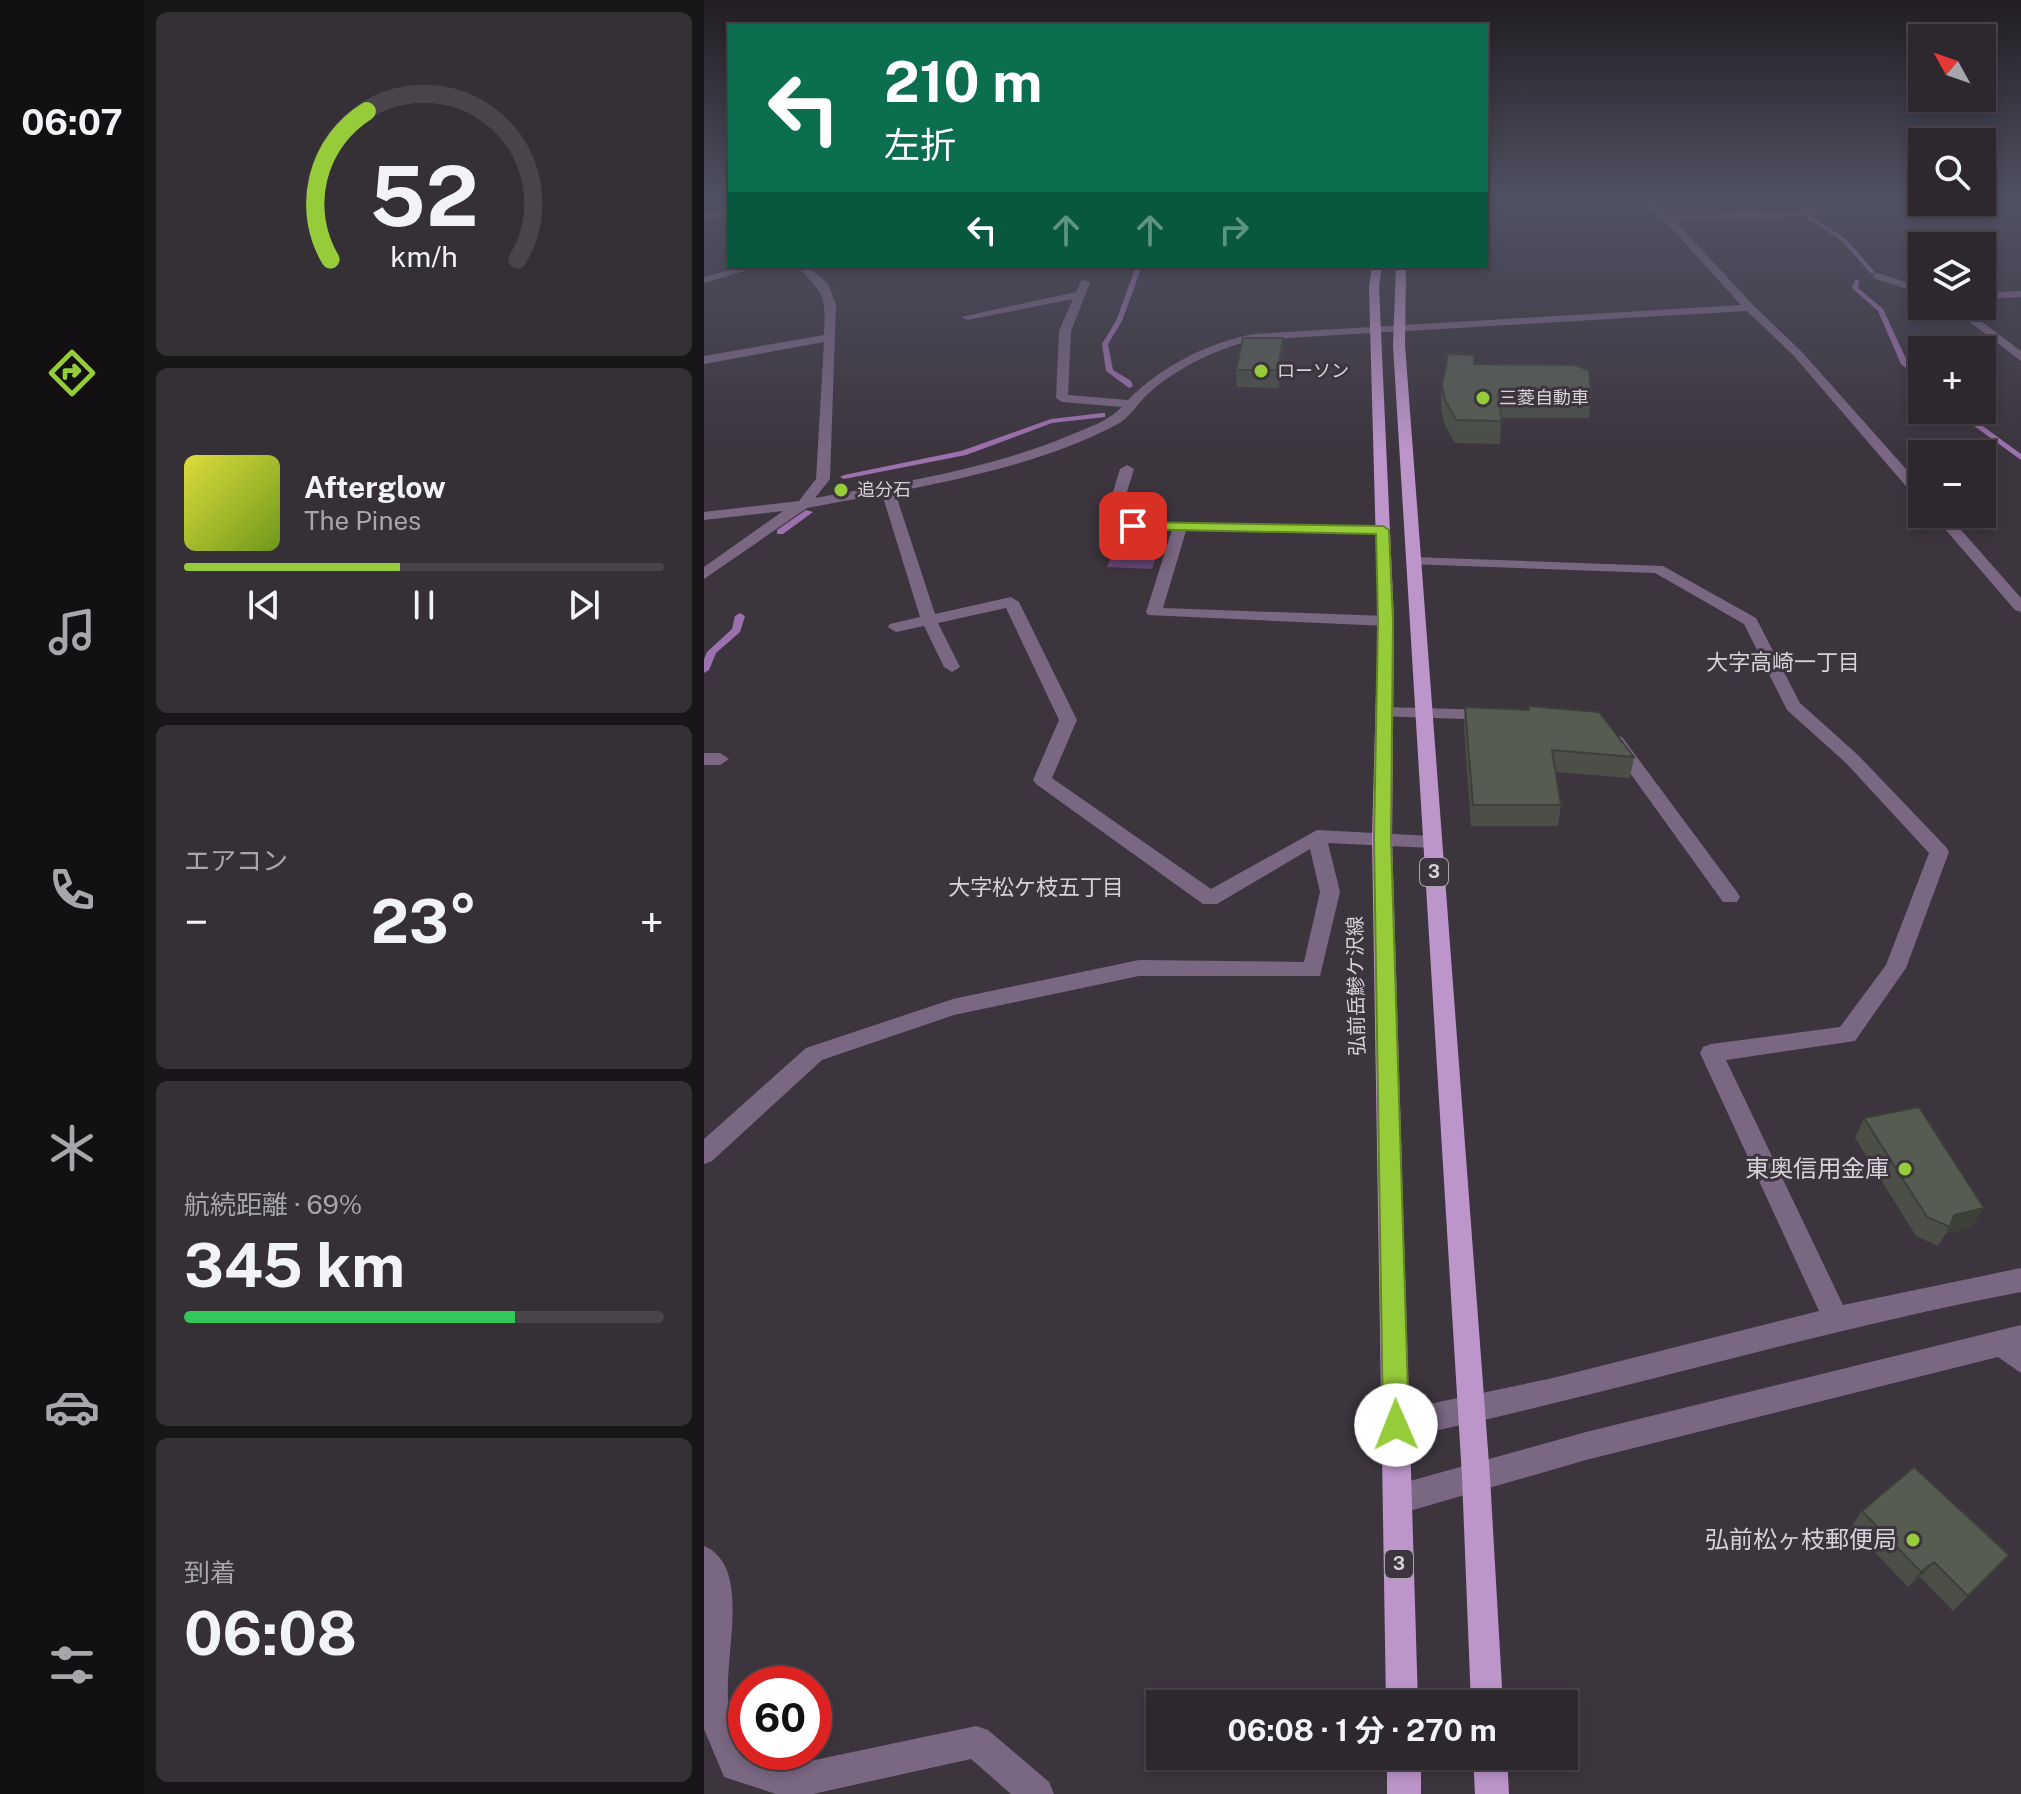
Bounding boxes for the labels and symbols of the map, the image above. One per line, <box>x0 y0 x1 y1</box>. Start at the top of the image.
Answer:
north arrow <box>1908 24 1996 112</box>
place label: ローソン <box>1277 360 1349 381</box>
marker: ローソン <box>1252 362 1270 380</box>
place label: 三菱自動車 <box>1499 387 1589 408</box>
marker: 三菱自動車 <box>1474 389 1492 407</box>
place label: 追分石 <box>857 479 911 500</box>
marker: 追分石 <box>832 481 850 499</box>
pin <box>1099 492 1167 560</box>
district label: 大字高崎一丁目 <box>1706 649 1860 675</box>
road number: 3 <box>1420 858 1448 886</box>
district label: 大字松ケ枝五丁目 <box>948 874 1124 900</box>
street label: 弘前岳鰺ケ沢線 <box>1343 916 1369 1056</box>
place label: 東奥信用金庫 <box>1745 1154 1889 1182</box>
marker: 東奥信用金庫 <box>1896 1160 1914 1178</box>
position arrow <box>1354 1383 1438 1467</box>
place label: 弘前松ヶ枝郵便局 <box>1705 1525 1897 1553</box>
marker: 弘前松ヶ枝郵便局 <box>1904 1531 1922 1549</box>
road number: 3 <box>1385 1550 1413 1578</box>
speed limit sign: 60 <box>728 1666 832 1770</box>

